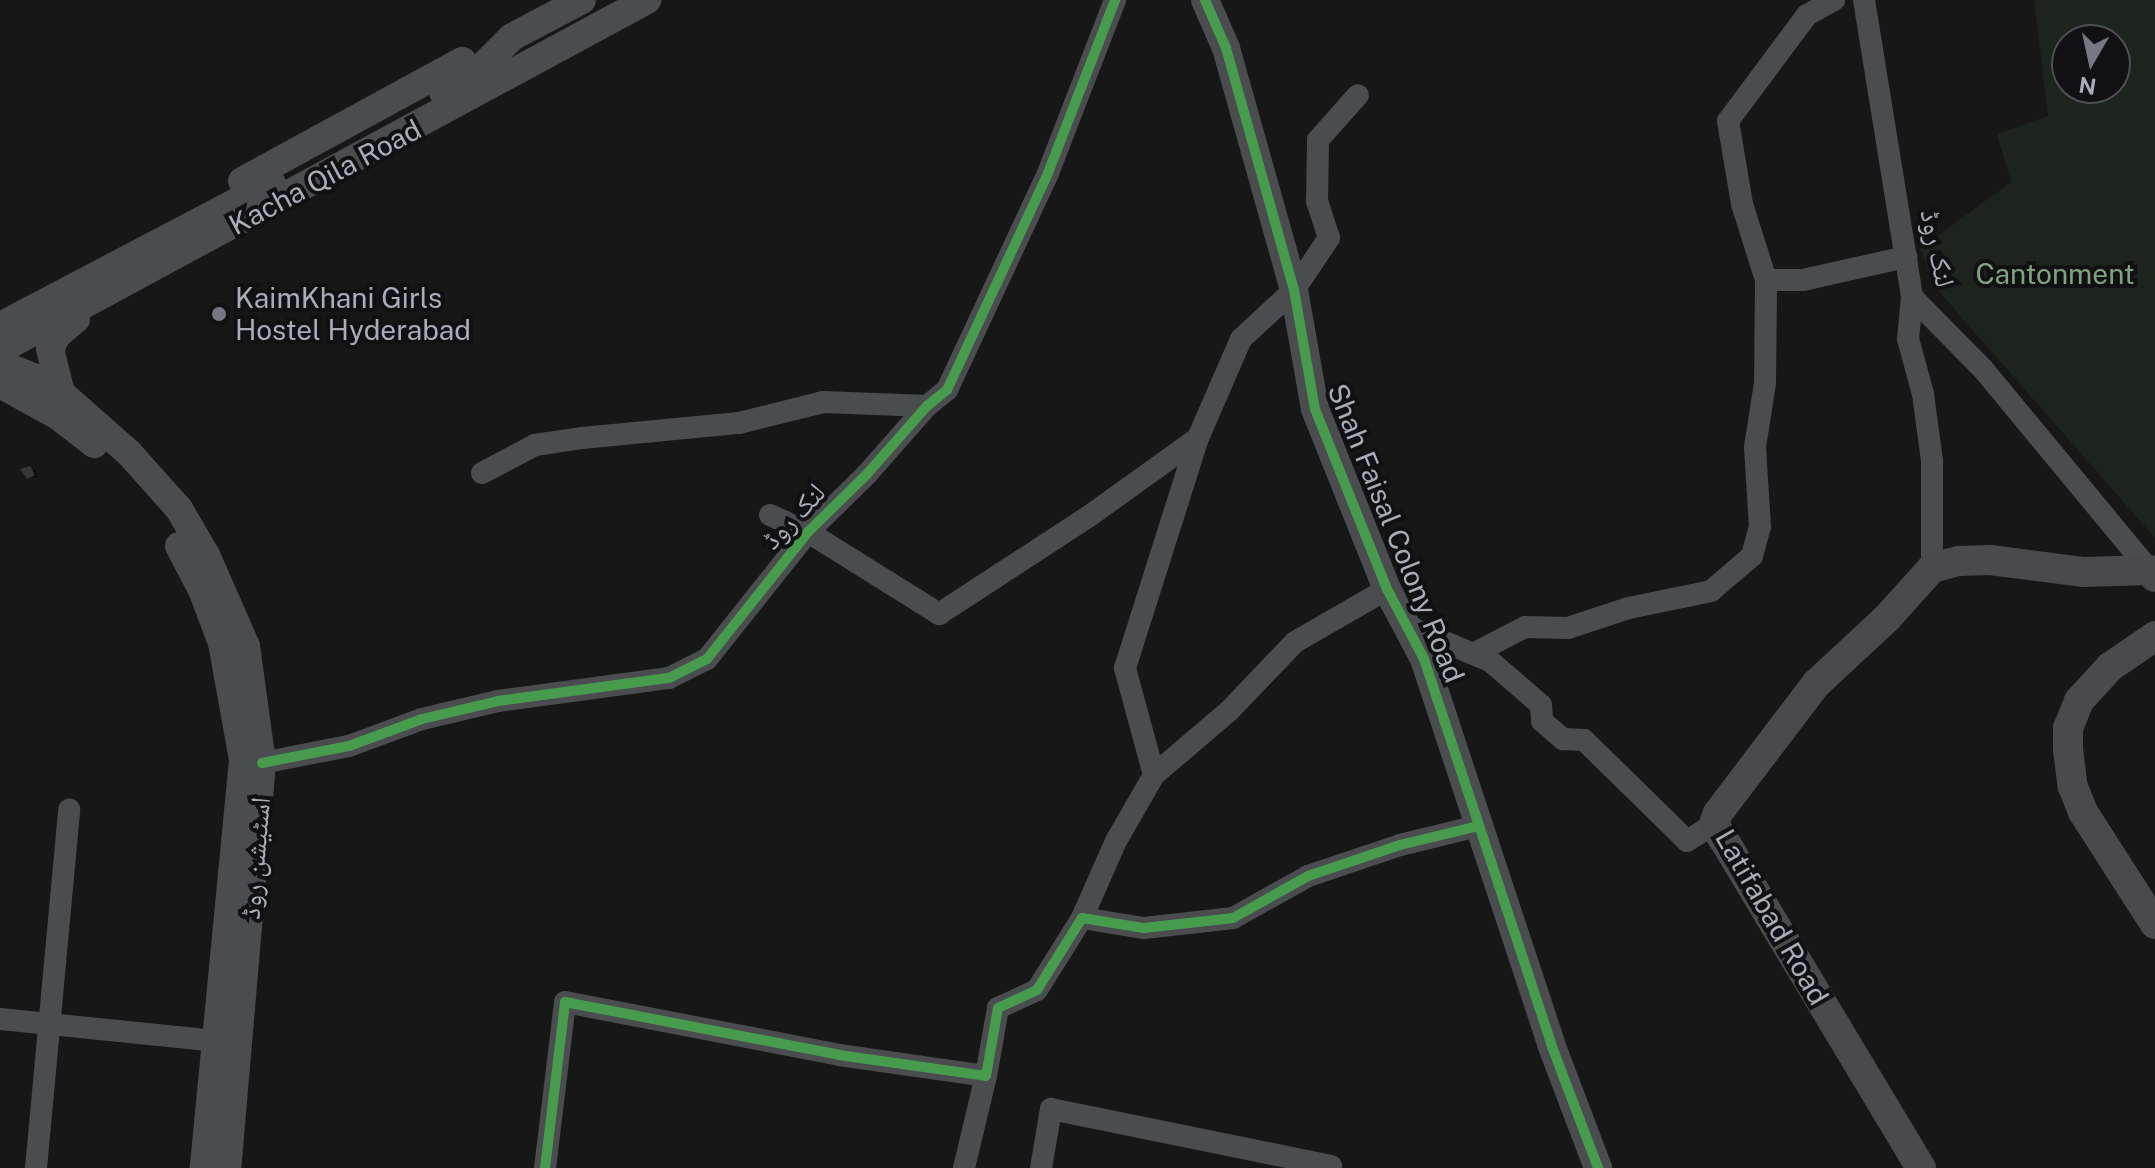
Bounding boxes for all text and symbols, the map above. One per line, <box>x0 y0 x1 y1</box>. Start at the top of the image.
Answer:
north arrow <box>2051 24 2131 104</box>
text: N <box>2077 72 2098 100</box>
street label: Kacha Qila Road <box>223 112 427 242</box>
street label: لنک روڈ <box>1913 206 1963 290</box>
park label: Cantonment <box>1975 257 2135 291</box>
place label: KaimKhani Girls Hostel Hyderabad <box>235 281 471 347</box>
marker: KaimKhani Girls Hostel Hyderabad <box>210 305 228 323</box>
street label: Shah Faisal Colony Road <box>1321 379 1471 687</box>
street label: لنک روڈ <box>754 476 832 556</box>
street label: اسٹیشن روڈ <box>233 796 277 920</box>
street label: Latifabad Road <box>1708 823 1836 1011</box>

